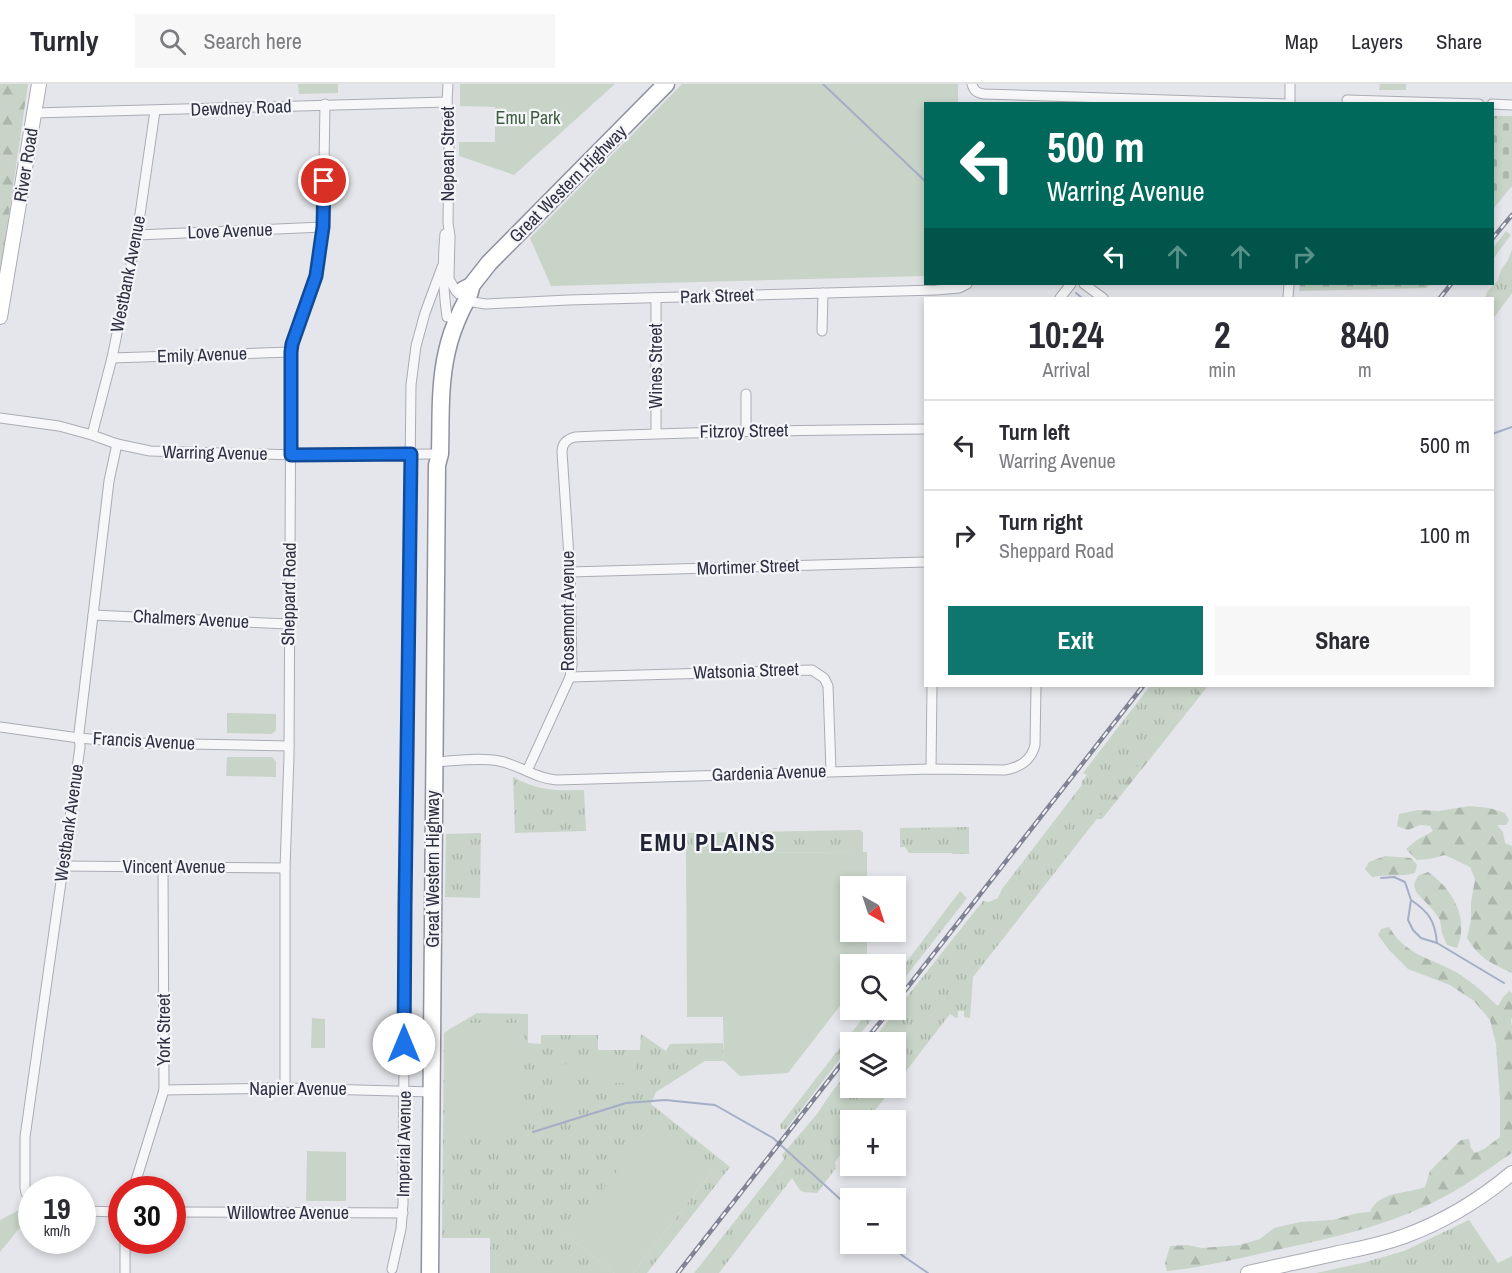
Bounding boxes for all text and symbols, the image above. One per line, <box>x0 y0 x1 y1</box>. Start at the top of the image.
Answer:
search box <box>135 14 555 68</box>
text: Turnly <box>30 22 99 60</box>
icon: search <box>156 25 189 58</box>
text: Search here <box>204 26 302 56</box>
text: Map <box>1285 27 1318 56</box>
text: Layers <box>1351 27 1403 56</box>
text: Share <box>1436 27 1482 56</box>
street label: Dewdney Road <box>190 93 292 122</box>
park label: Emu Park <box>496 105 561 130</box>
street label: Nepean Street <box>435 106 460 202</box>
street label: Great Western Highway <box>503 119 633 248</box>
text: 500 m <box>1047 119 1145 175</box>
street label: River Road <box>7 126 44 204</box>
icon: left <box>948 126 1026 204</box>
pin <box>298 155 349 206</box>
icon: arrive <box>307 164 340 197</box>
text: Warring Avenue <box>1047 173 1205 209</box>
street label: Westbank Avenue <box>104 213 151 334</box>
street label: Love Avenue <box>187 217 273 244</box>
icon: left <box>1098 240 1131 273</box>
icon: ahead <box>1161 240 1194 273</box>
icon: ahead <box>1224 240 1257 273</box>
icon: right <box>1287 240 1320 273</box>
street label: Park Street <box>680 282 754 309</box>
text: 10:24 <box>1028 311 1104 359</box>
text: 2 <box>1214 311 1230 359</box>
text: 840 <box>1340 311 1390 359</box>
street label: Wines Street <box>643 323 668 409</box>
street label: Emily Avenue <box>157 340 247 369</box>
text: Arrival <box>1043 356 1090 383</box>
text: min <box>1208 356 1236 383</box>
text: m <box>1358 356 1372 383</box>
street label: Fitzroy Street <box>699 417 789 444</box>
text: Turn left <box>999 417 1070 447</box>
icon: left <box>948 429 981 462</box>
text: 500 m <box>1420 430 1470 460</box>
street label: Warring Avenue <box>162 439 268 466</box>
text: Warring Avenue <box>999 447 1116 474</box>
text: Turn right <box>999 507 1083 537</box>
icon: right <box>948 519 981 552</box>
text: 100 m <box>1420 520 1470 550</box>
text: Sheppard Road <box>999 537 1114 564</box>
street label: Sheppard Road <box>275 542 302 646</box>
street label: Rosemont Avenue <box>555 551 580 671</box>
street label: Mortimer Street <box>696 552 800 581</box>
street label: Chalmers Avenue <box>132 603 250 634</box>
button: Exit <box>948 606 1203 675</box>
button: Share <box>1215 606 1470 675</box>
street label: Watsonia Street <box>693 656 799 685</box>
street label: Francis Avenue <box>92 725 196 756</box>
street label: Gardenia Avenue <box>711 758 827 787</box>
street label: Westbank Avenue <box>48 763 89 883</box>
street label: Great Western Highway <box>420 790 445 948</box>
district label: EMU PLAINS <box>640 826 776 858</box>
street label: Vincent Avenue <box>123 854 225 879</box>
north arrow <box>840 876 906 942</box>
map controls <box>840 876 906 1254</box>
button: search <box>840 954 906 1020</box>
street label: York Street <box>151 994 176 1066</box>
position arrow <box>372 1012 436 1076</box>
button: layers <box>840 1032 906 1098</box>
street label: Napier Avenue <box>249 1076 347 1101</box>
street label: Imperial Avenue <box>390 1091 417 1197</box>
button: + <box>840 1110 906 1176</box>
speed limit sign: 30 <box>108 1176 186 1254</box>
text: 19 <box>43 1188 71 1228</box>
button: − <box>840 1188 906 1254</box>
street label: Willowtree Avenue <box>227 1200 349 1225</box>
text: km/h <box>44 1220 70 1241</box>

